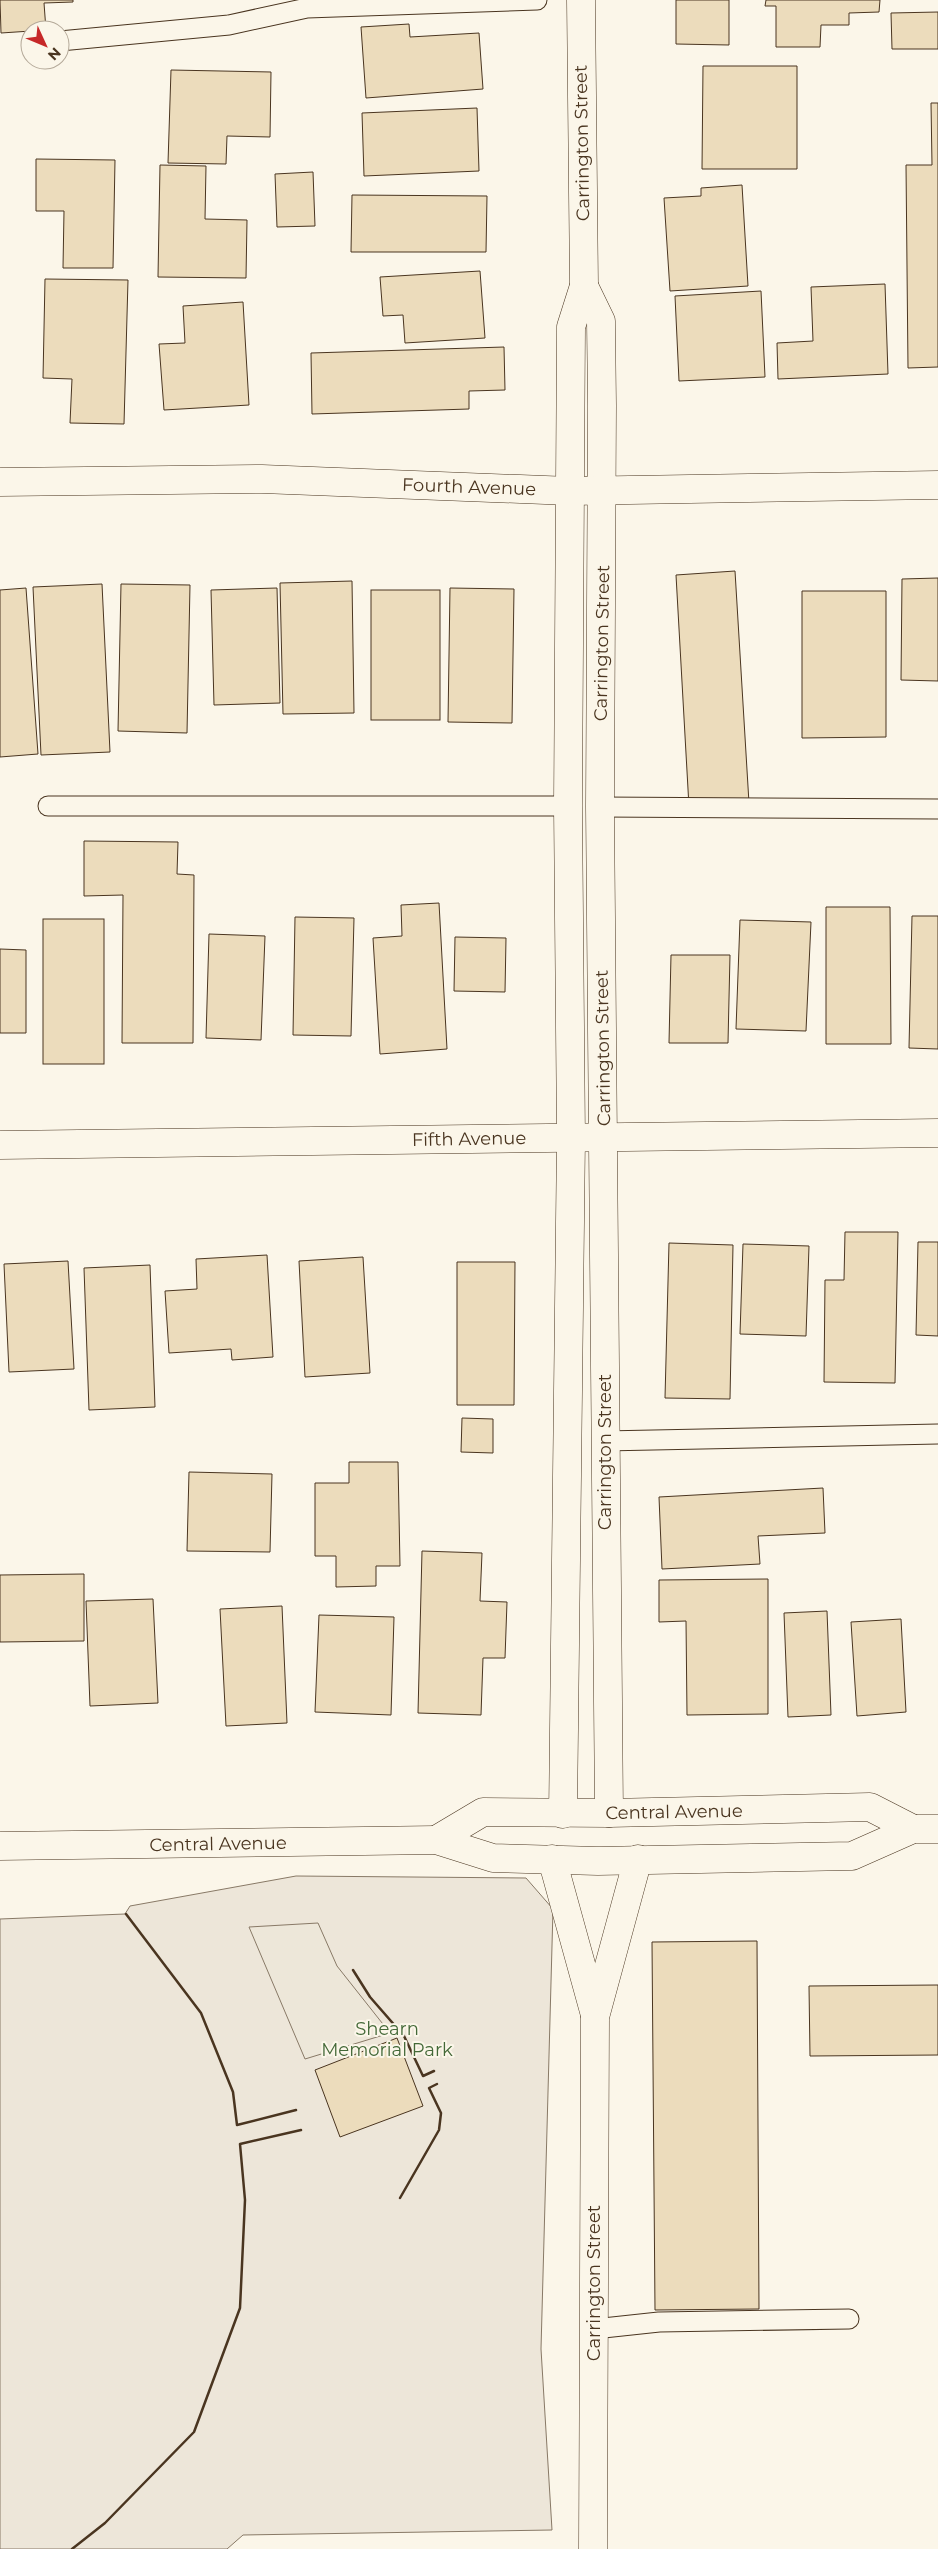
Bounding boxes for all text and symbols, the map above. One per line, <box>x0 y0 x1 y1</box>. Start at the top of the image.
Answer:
north arrow <box>20 20 70 70</box>
text: N <box>44 44 65 64</box>
street label: Carrington Street <box>570 65 594 221</box>
street label: Fourth Avenue <box>402 474 536 500</box>
street label: Carrington Street <box>590 565 614 721</box>
street label: Carrington Street <box>591 970 615 1126</box>
street label: Fifth Avenue <box>412 1127 527 1151</box>
street label: Carrington Street <box>594 1374 616 1530</box>
street label: Central Avenue <box>605 1800 743 1824</box>
street label: Central Avenue <box>149 1832 287 1856</box>
park label: Shearn Memorial Park <box>321 2018 453 2061</box>
street label: Carrington Street <box>583 2205 605 2361</box>

